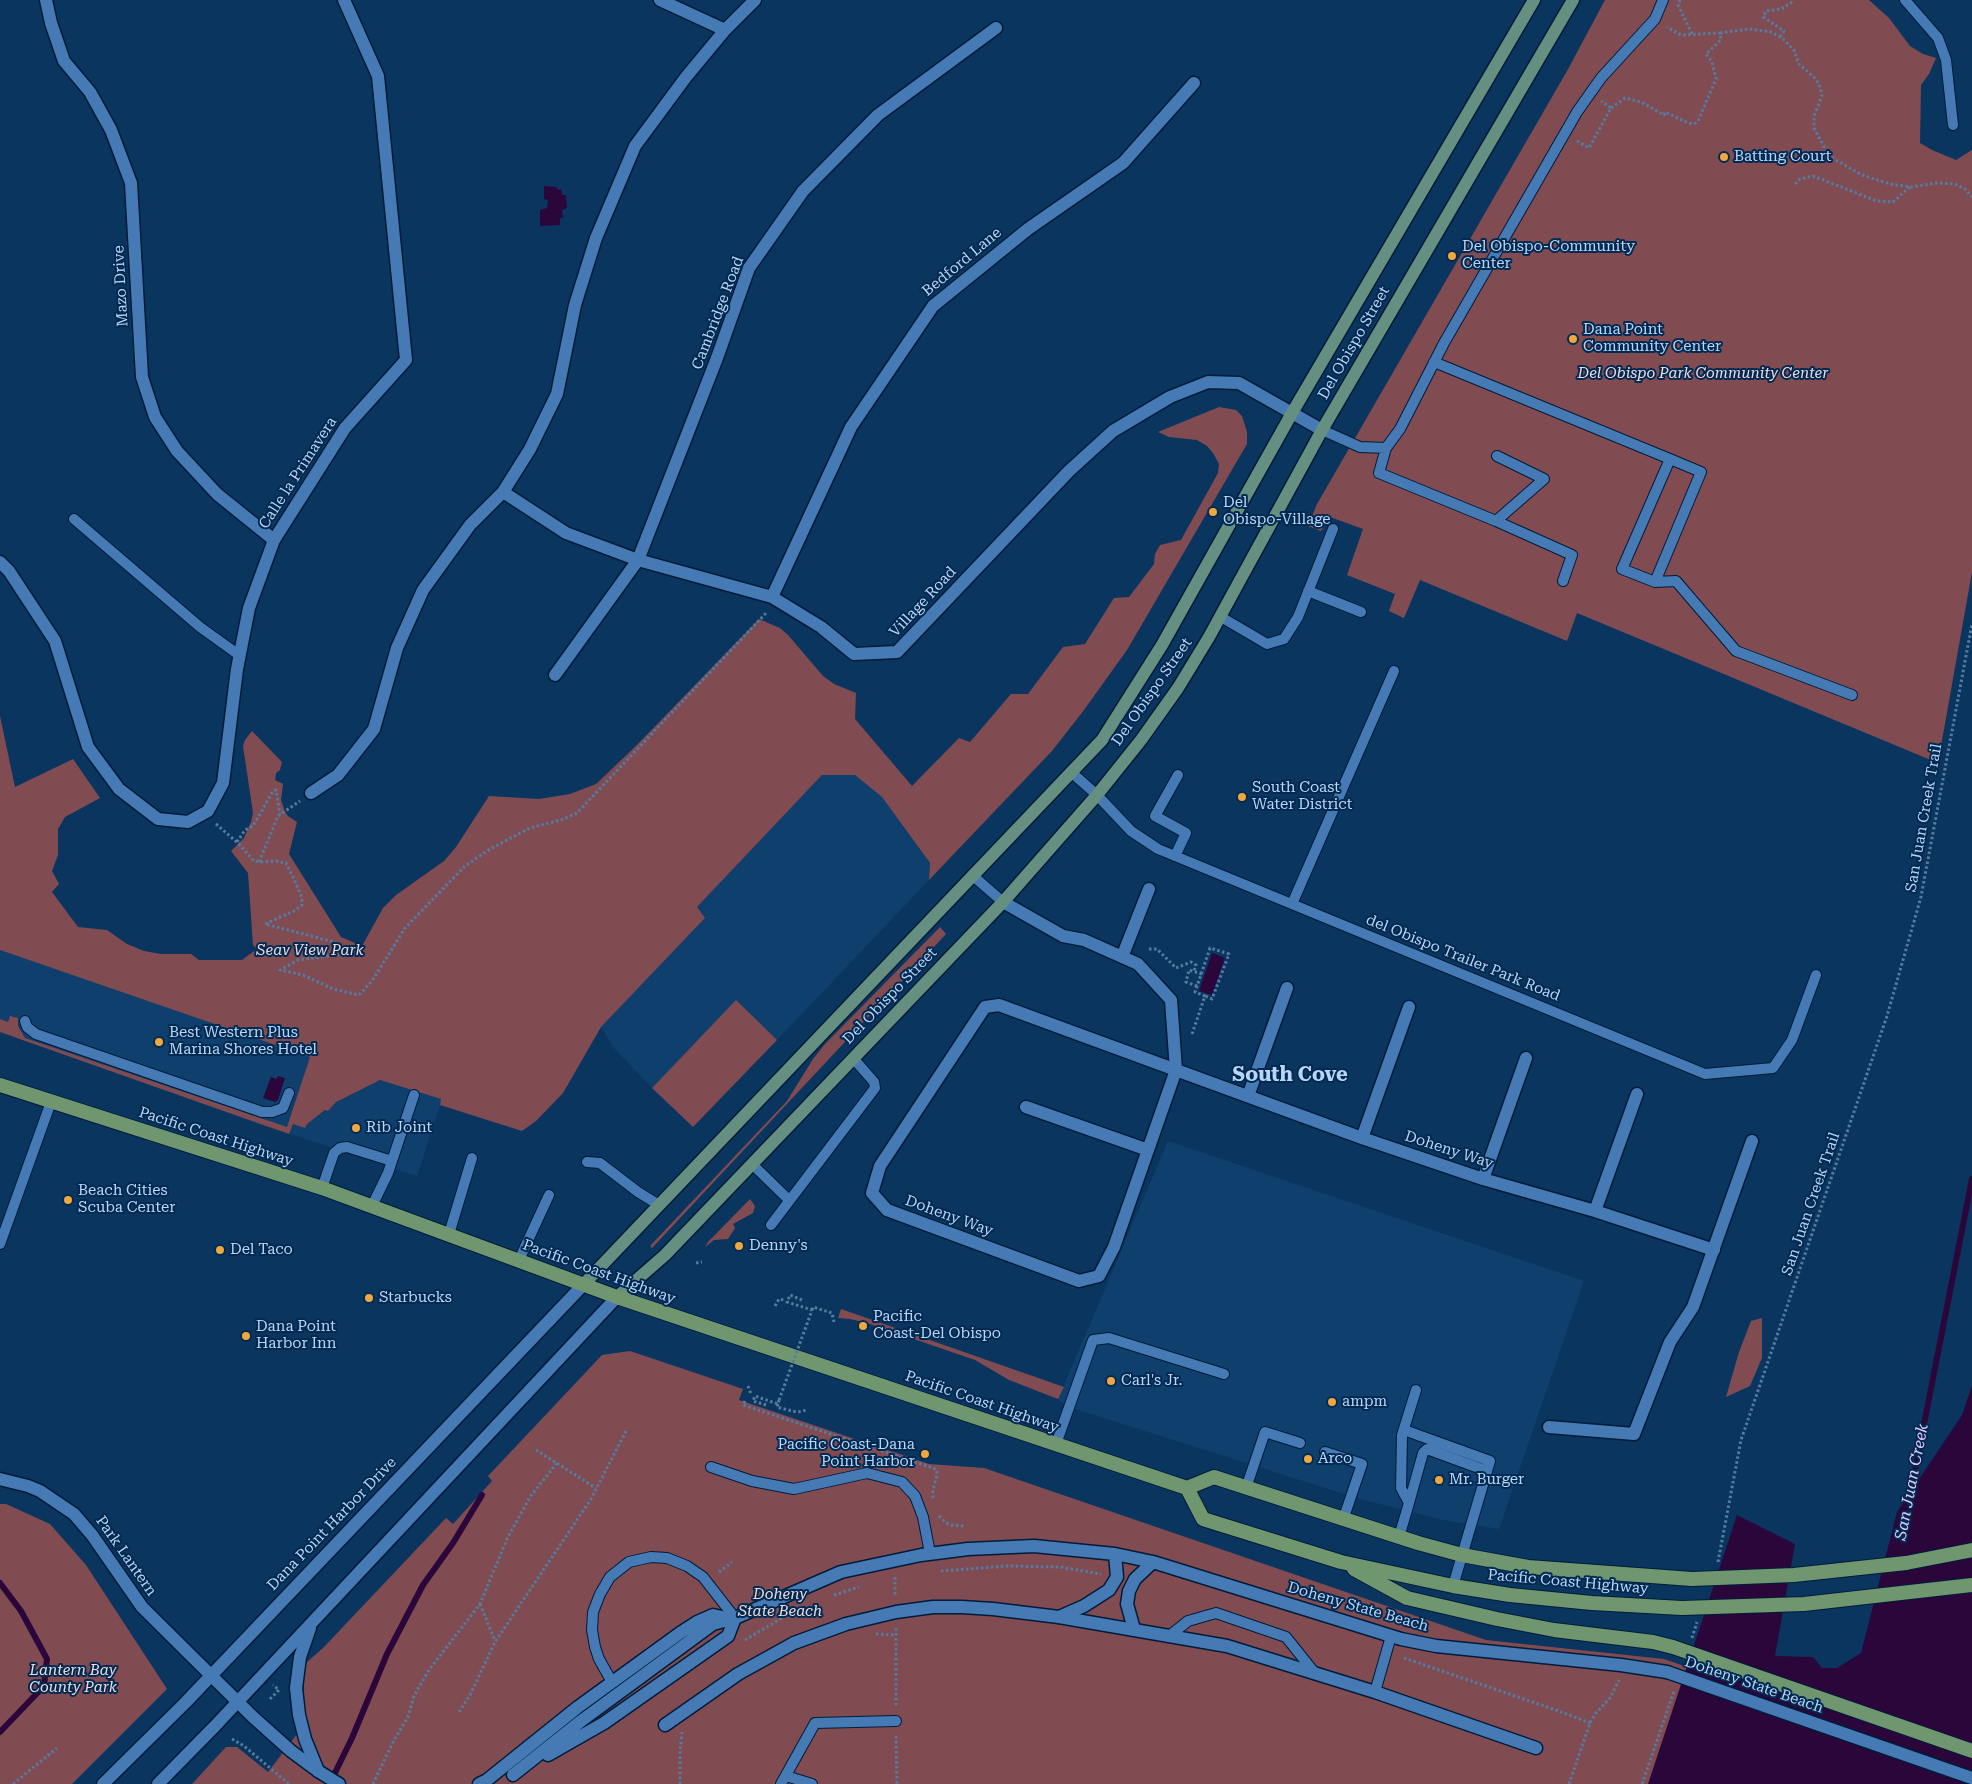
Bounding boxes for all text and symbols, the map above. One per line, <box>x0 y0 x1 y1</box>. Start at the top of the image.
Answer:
place label: Batting Court <box>1734 148 1831 166</box>
marker: Batting Court <box>1718 151 1730 163</box>
street label: Bedford Lane <box>919 224 1005 300</box>
place label: Del Obispo-Community Center <box>1462 238 1635 273</box>
street label: Mazo Drive <box>110 245 132 327</box>
marker: Del Obispo-Community Center <box>1446 250 1458 262</box>
street label: Cambridge Road <box>688 254 748 372</box>
street label: Del Obispo Street <box>1314 283 1394 403</box>
place label: Dana Point Community Center <box>1583 321 1721 356</box>
marker: Dana Point Community Center <box>1567 333 1579 345</box>
park label: Del Obispo Park Community Center <box>1578 365 1828 383</box>
street label: Calle la Primavera <box>255 414 341 532</box>
place label: Del Obispo-Village <box>1223 494 1331 529</box>
marker: Del Obispo-Village <box>1207 506 1219 518</box>
street label: Village Road <box>886 563 960 641</box>
street label: Del Obispo Street <box>1108 635 1196 749</box>
street label: San Juan Creek Trail <box>1902 742 1946 894</box>
place label: South Coast Water District <box>1252 779 1352 814</box>
marker: South Coast Water District <box>1236 791 1248 803</box>
street label: del Obispo Trailer Park Road <box>1363 911 1563 1005</box>
park label: Seav View Park <box>256 942 364 960</box>
street label: Del Obispo Street <box>839 944 941 1048</box>
place label: Best Western Plus Marina Shores Hotel <box>169 1024 317 1059</box>
marker: Best Western Plus Marina Shores Hotel <box>153 1036 165 1048</box>
district label: South Cove <box>1232 1063 1348 1087</box>
street label: Pacific Coast Highway <box>136 1104 296 1170</box>
place label: Rib Joint <box>366 1119 432 1137</box>
marker: Rib Joint <box>350 1122 362 1134</box>
street label: Doheny Way <box>1402 1127 1496 1173</box>
street label: San Juan Creek Trail <box>1778 1130 1844 1278</box>
place label: Beach Cities Scuba Center <box>78 1182 175 1217</box>
street label: Doheny Way <box>903 1192 995 1240</box>
marker: Beach Cities Scuba Center <box>62 1194 74 1206</box>
street label: Pacific Coast Highway <box>520 1236 678 1308</box>
place label: Denny's <box>749 1237 808 1255</box>
marker: Denny's <box>733 1240 745 1252</box>
place label: Del Taco <box>230 1241 293 1259</box>
marker: Del Taco <box>214 1244 226 1256</box>
place label: Starbucks <box>379 1289 452 1307</box>
marker: Starbucks <box>363 1292 375 1304</box>
place label: Pacific Coast-Del Obispo <box>873 1308 1001 1343</box>
place label: Dana Point Harbor Inn <box>256 1318 336 1353</box>
marker: Pacific Coast-Del Obispo <box>857 1320 869 1332</box>
marker: Dana Point Harbor Inn <box>240 1330 252 1342</box>
street label: Pacific Coast Highway <box>903 1367 1061 1437</box>
place label: Carl's Jr. <box>1121 1372 1182 1390</box>
marker: Carl's Jr. <box>1105 1375 1117 1387</box>
place label: ampm <box>1342 1393 1387 1411</box>
marker: ampm <box>1326 1396 1338 1408</box>
water label: San Juan Creek <box>1891 1422 1933 1542</box>
place label: Pacific Coast-Dana Point Harbor <box>777 1436 915 1471</box>
marker: Pacific Coast-Dana Point Harbor <box>919 1448 931 1460</box>
place label: Arco <box>1318 1450 1352 1468</box>
marker: Arco <box>1302 1453 1314 1465</box>
street label: Dana Point Harbor Drive <box>264 1454 400 1594</box>
place label: Mr. Burger <box>1449 1471 1524 1489</box>
marker: Mr. Burger <box>1433 1474 1445 1486</box>
street label: Park Lantern <box>92 1513 160 1599</box>
street label: Pacific Coast Highway <box>1487 1566 1649 1598</box>
street label: Doheny State Beach <box>1286 1578 1430 1636</box>
park label: Doheny State Beach <box>738 1586 822 1621</box>
street label: Doheny State Beach <box>1682 1653 1826 1717</box>
park label: Lantern Bay County Park <box>29 1662 117 1697</box>

